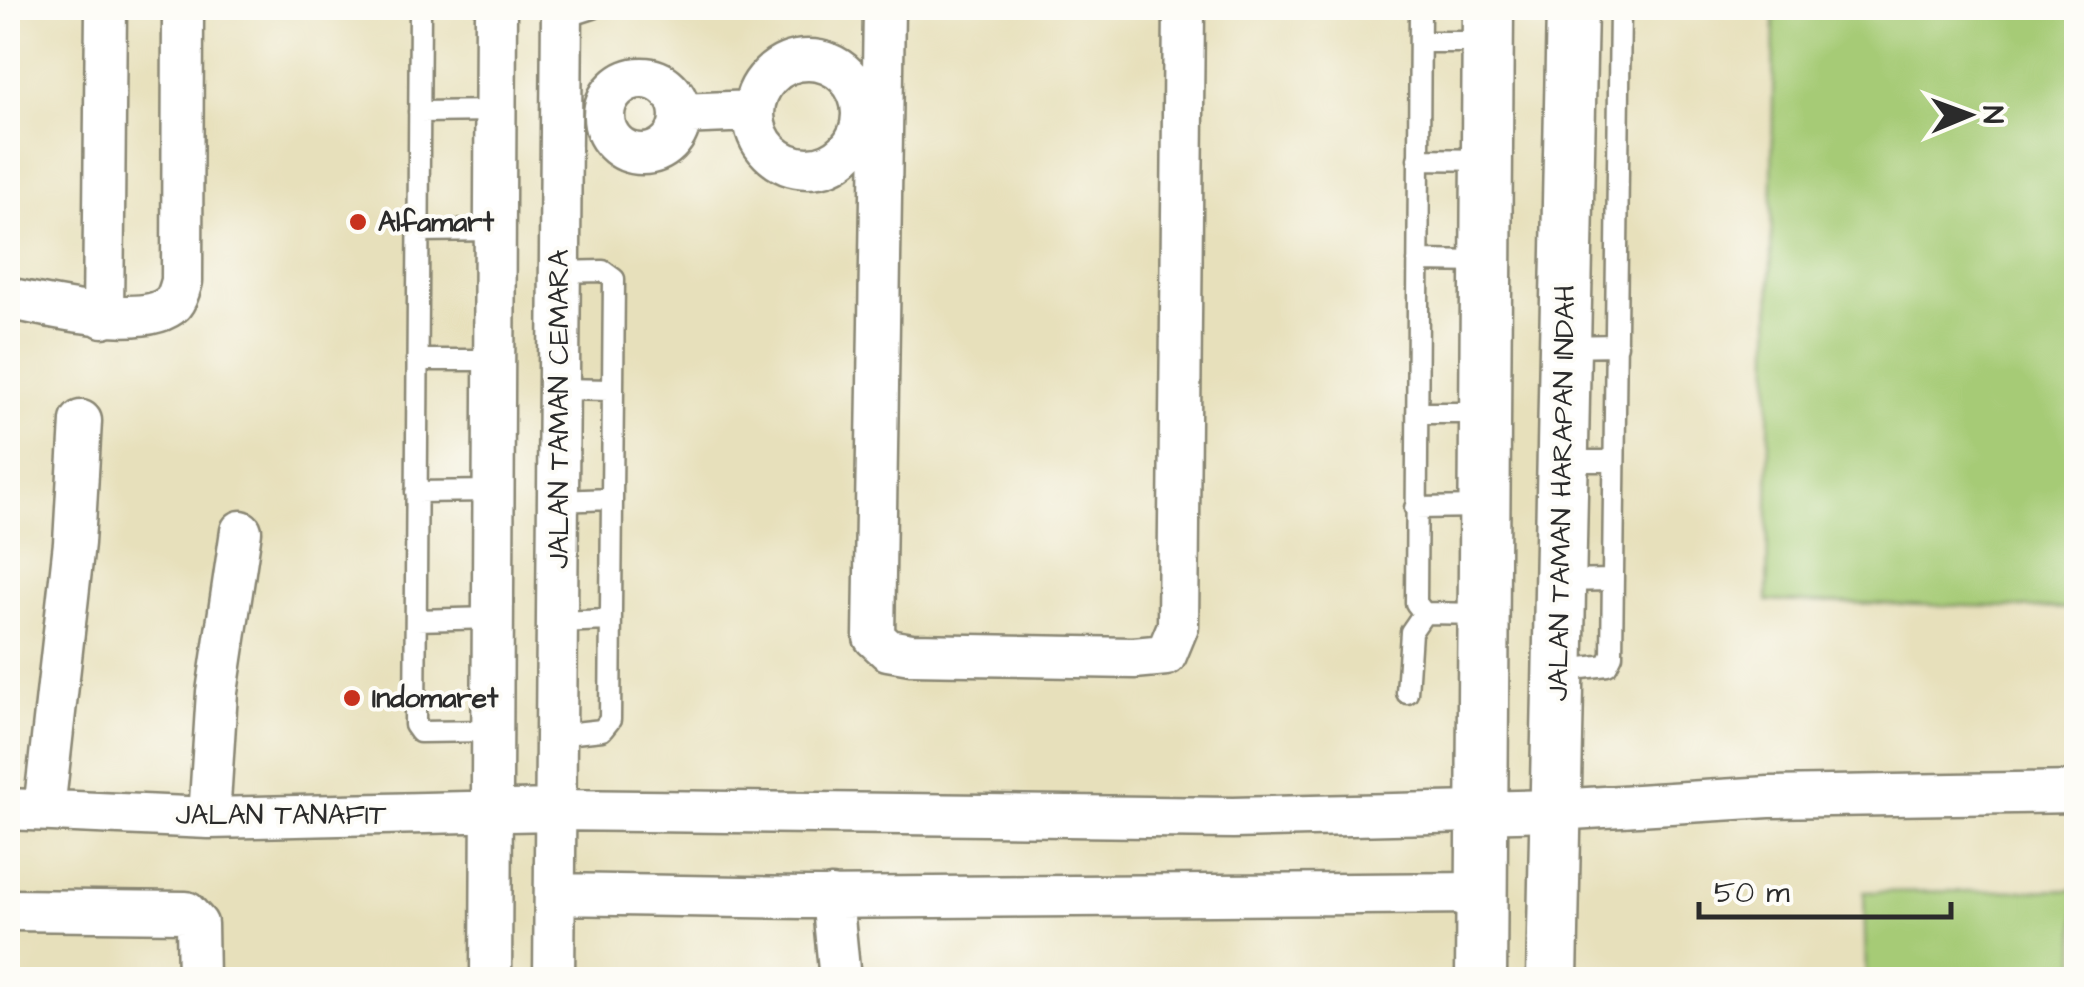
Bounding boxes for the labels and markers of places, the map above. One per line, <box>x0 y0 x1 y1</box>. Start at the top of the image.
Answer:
place label: Alfamart <box>378 203 495 242</box>
marker: Alfamart <box>347 211 369 233</box>
place label: Indomaret <box>372 679 499 718</box>
marker: Indomaret <box>341 687 363 709</box>

